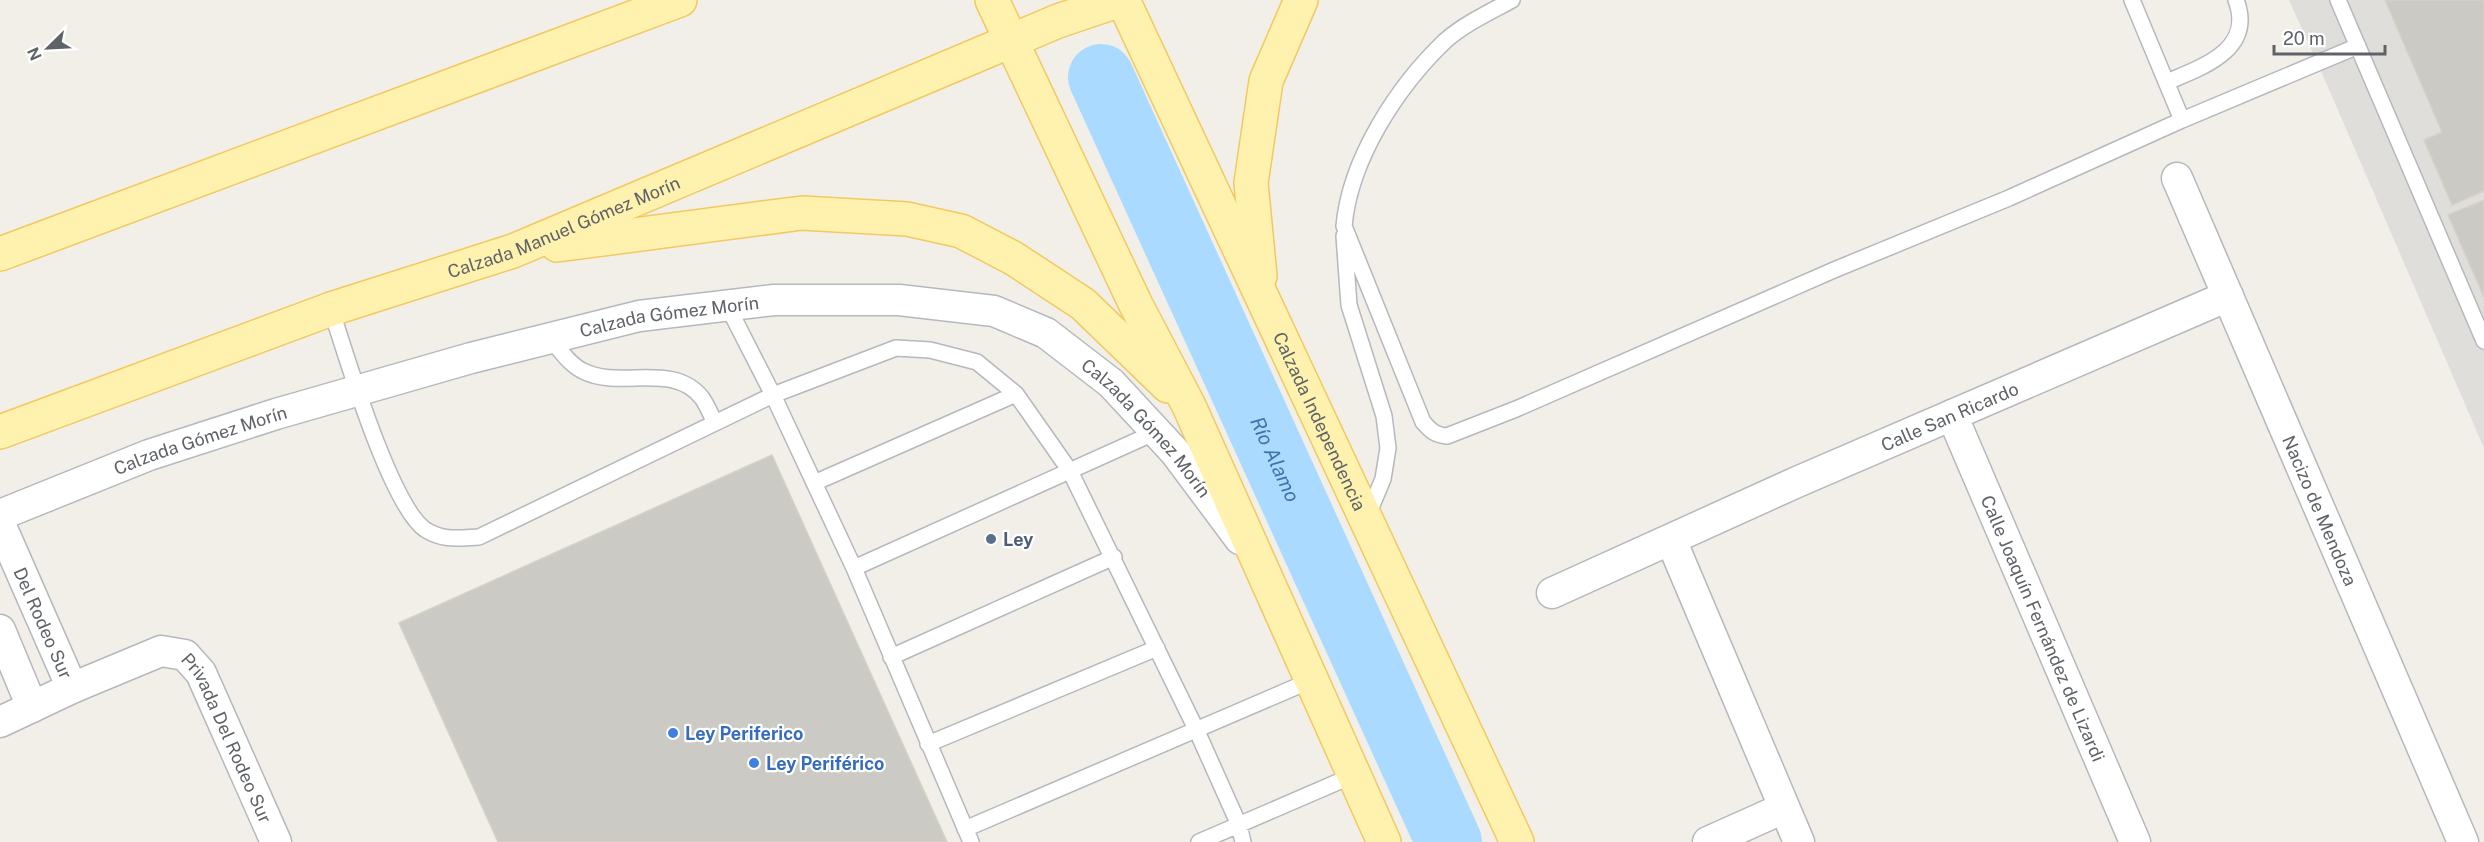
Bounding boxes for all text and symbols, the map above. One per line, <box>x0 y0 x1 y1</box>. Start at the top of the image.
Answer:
north arrow <box>18 18 78 78</box>
scale bar <box>2274 18 2385 56</box>
text: 20 m <box>2283 28 2325 49</box>
text: N <box>24 44 46 63</box>
street label: Calzada Manuel Gómez Morín <box>445 171 683 282</box>
street label: Calzada Gómez Morín <box>577 291 760 341</box>
street label: Calzada Independencia <box>1269 328 1371 514</box>
street label: Calzada Gómez Morín <box>1078 354 1215 501</box>
street label: Calle San Ricardo <box>1877 377 2021 455</box>
street label: Calzada Gómez Morín <box>110 401 289 479</box>
water label: Río Alamo <box>1245 413 1305 506</box>
street label: Nacizo de Mendoza <box>2279 432 2362 589</box>
street label: Calle Joaquín Fernández de Lizardi <box>1977 492 2110 765</box>
place label: Ley <box>1003 529 1034 550</box>
marker: Ley <box>984 532 998 546</box>
street label: Del Rodeo Sur <box>10 564 77 682</box>
street label: Privada Del Rodeo Sur <box>177 648 277 826</box>
place label: Ley Periferico <box>685 723 803 744</box>
marker: Ley Periferico <box>666 726 680 740</box>
place label: Ley Periférico <box>766 753 884 774</box>
marker: Ley Periférico <box>747 756 761 770</box>

